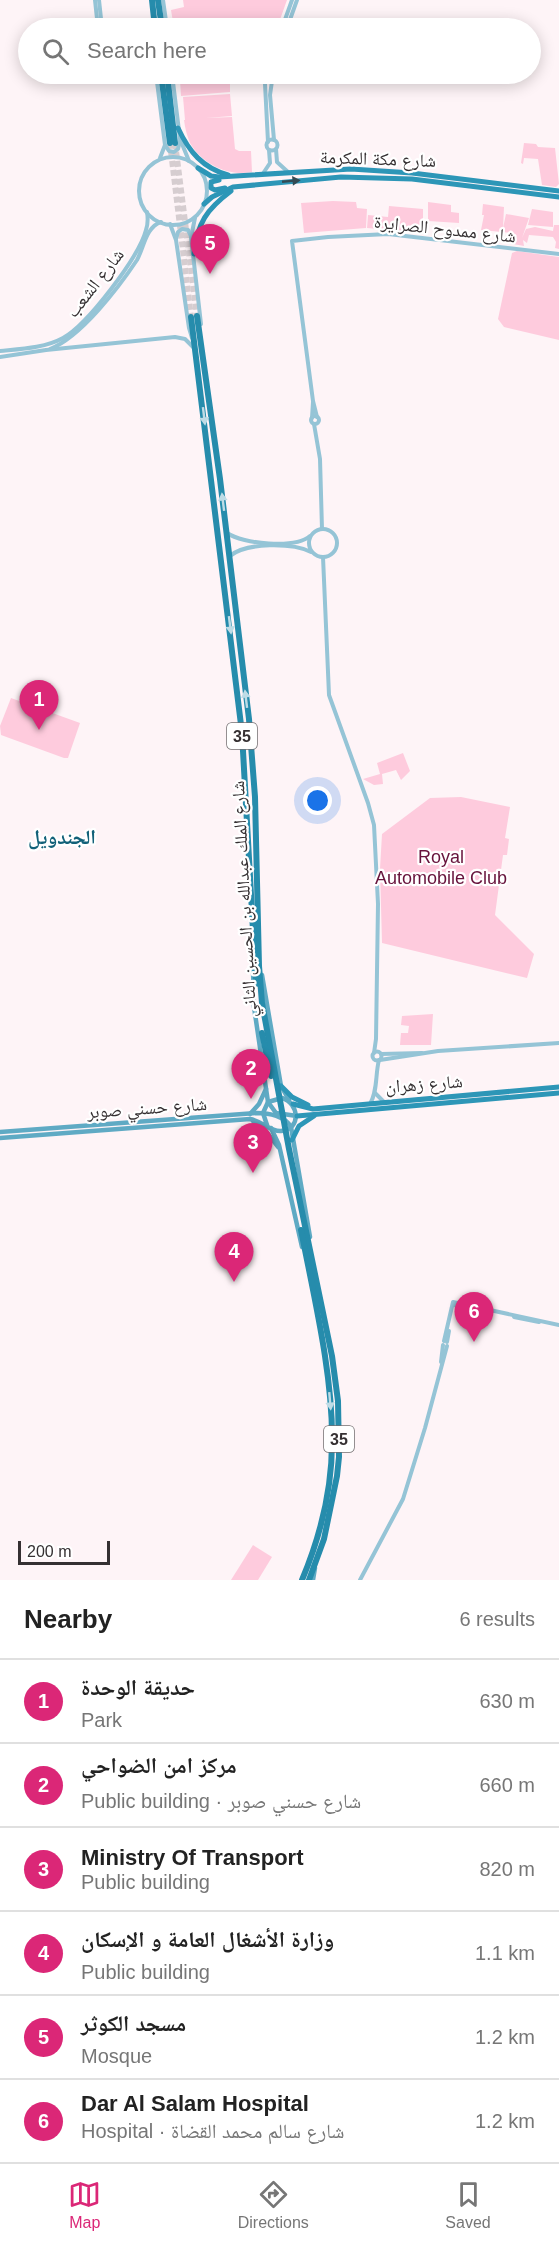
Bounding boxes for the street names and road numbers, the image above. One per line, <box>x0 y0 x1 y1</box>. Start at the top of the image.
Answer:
street label: شارع مكة المكرمة <box>320 147 436 172</box>
street label: شارع ممدوح الصرايرة <box>373 212 517 248</box>
street label: شارع الشعب <box>62 245 129 322</box>
road number: 35 <box>227 723 257 749</box>
street label: شارع الملك عبدالله بن الحسين الثاني <box>228 780 265 1018</box>
street label: شارع زهران <box>385 1071 463 1098</box>
street label: شارع حسني صوبر <box>85 1094 208 1127</box>
road number: 35 <box>324 1426 354 1452</box>

